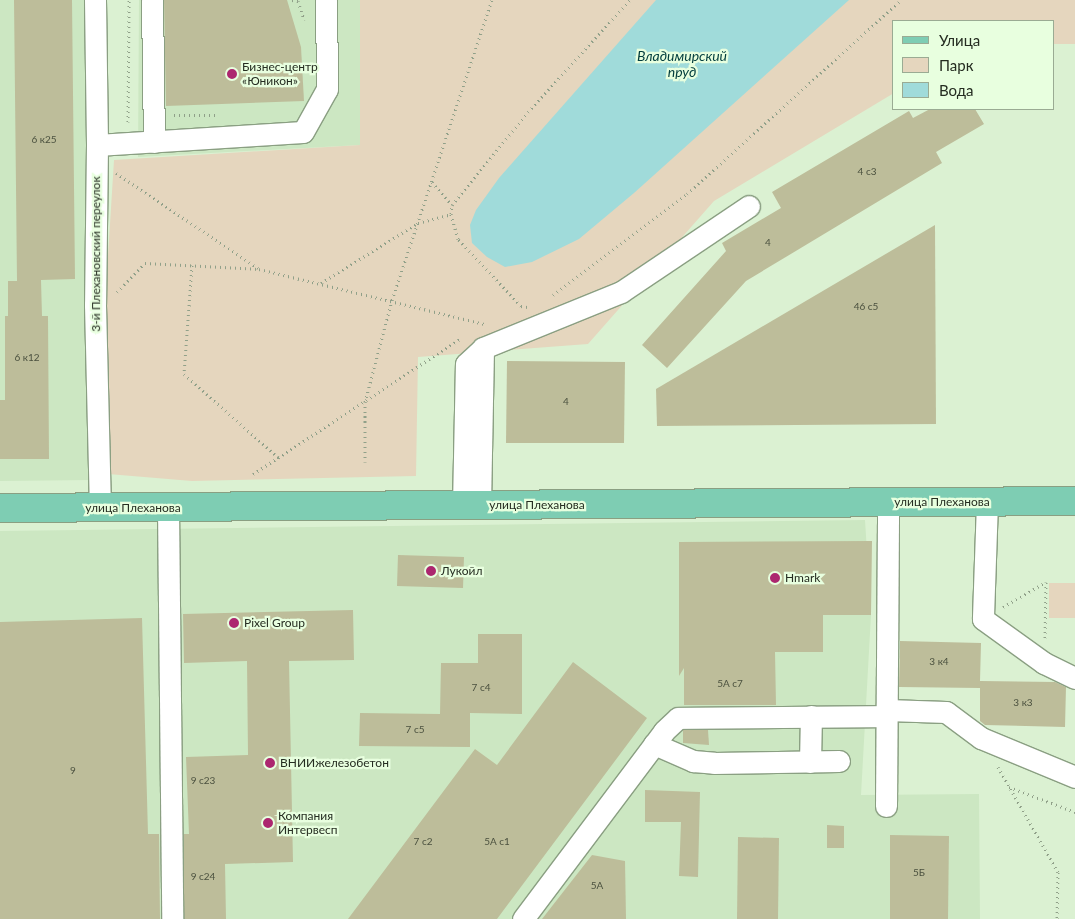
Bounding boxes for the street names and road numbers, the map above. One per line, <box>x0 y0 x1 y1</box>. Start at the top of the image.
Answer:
street label: 3-й Плехановский переулок <box>89 176 103 332</box>
street label: улица Плеханова <box>894 495 990 509</box>
street label: улица Плеханова <box>489 498 585 512</box>
street label: улица Плеханова <box>85 501 181 515</box>

